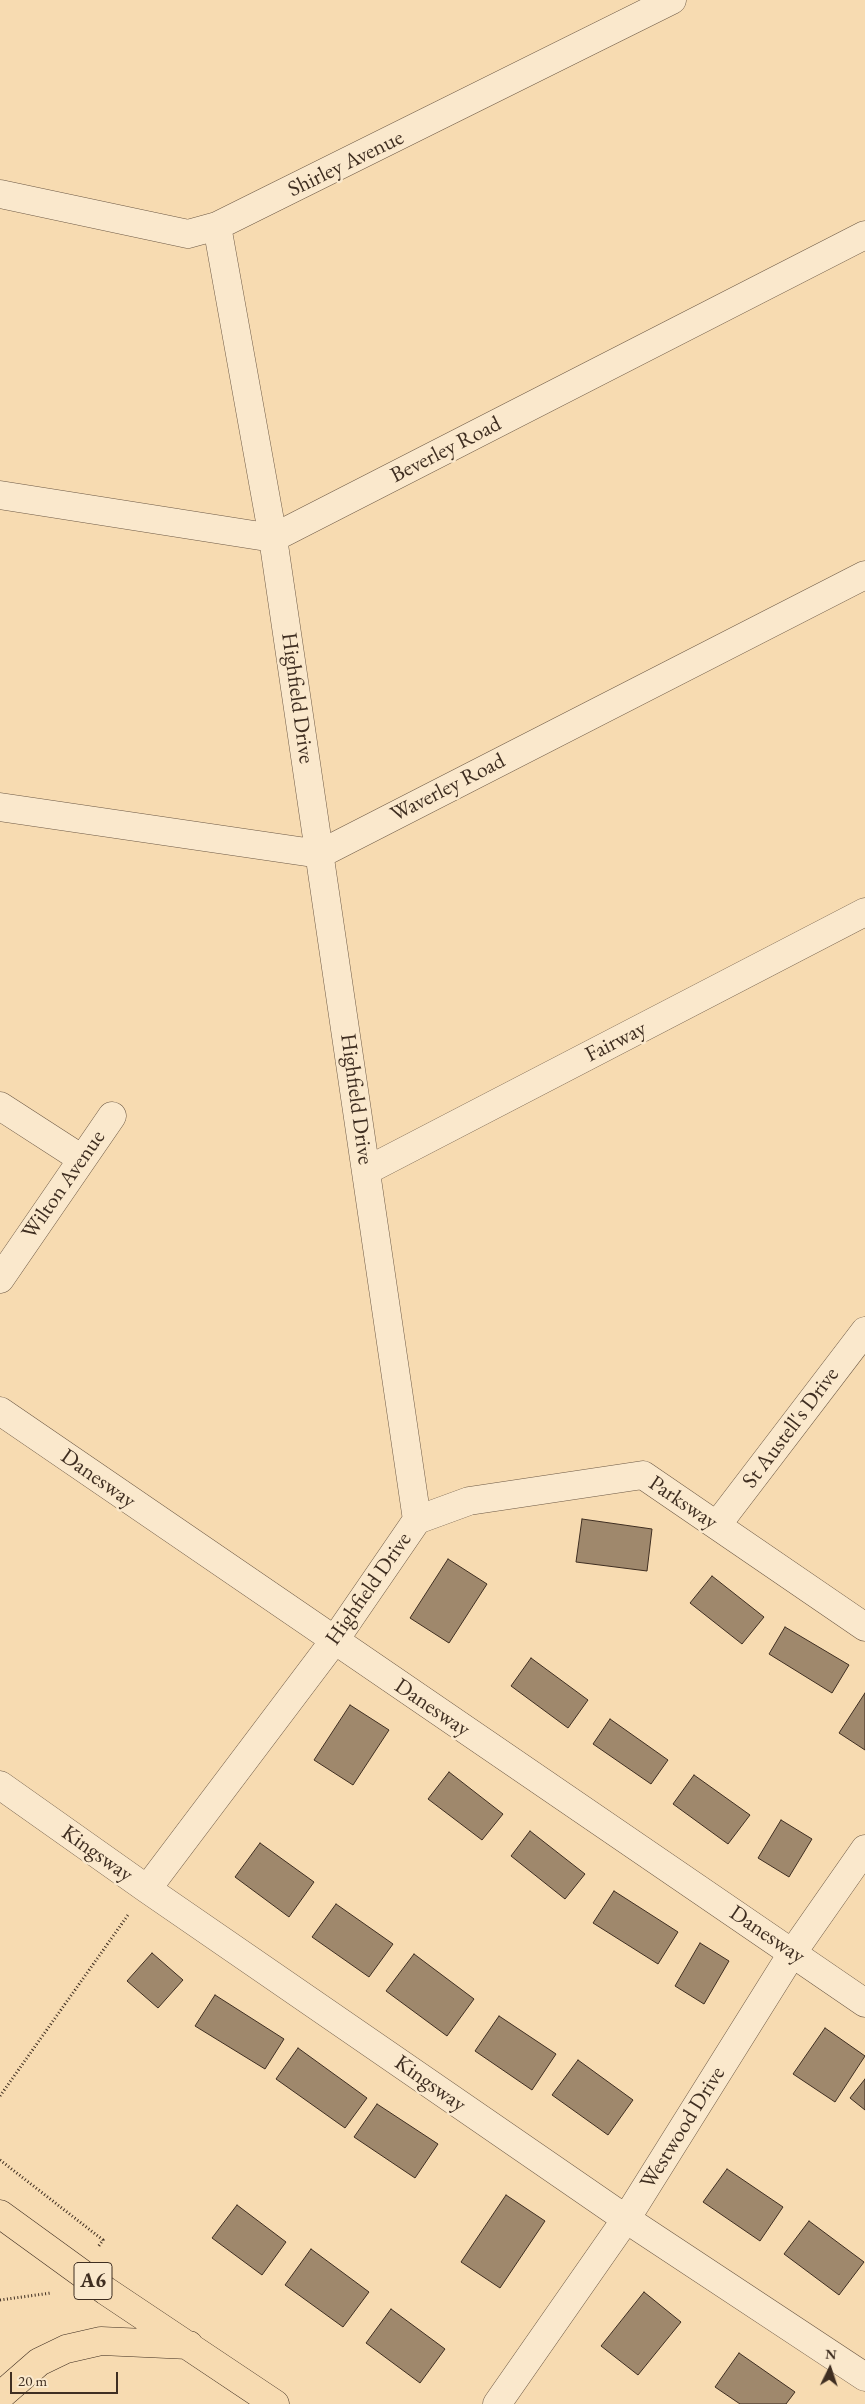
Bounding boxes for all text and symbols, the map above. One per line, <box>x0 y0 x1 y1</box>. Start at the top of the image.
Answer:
street label: Shirley Avenue <box>284 125 408 203</box>
street label: Beverley Road <box>386 411 506 489</box>
street label: Highfield Drive <box>275 631 319 765</box>
street label: Waverley Road <box>386 748 510 828</box>
street label: Fairway <box>581 1015 651 1069</box>
street label: Highfield Drive <box>334 1032 378 1166</box>
street label: Wilton Avenue <box>17 1125 111 1245</box>
street label: St Austell's Drive <box>737 1362 845 1494</box>
street label: Danesway <box>55 1444 141 1514</box>
street label: Parksway <box>643 1470 723 1536</box>
street label: Highfield Drive <box>320 1527 418 1651</box>
street label: Danesway <box>389 1673 475 1743</box>
street label: Kingsway <box>56 1820 138 1888</box>
street label: Danesway <box>724 1900 810 1970</box>
street label: Kingsway <box>389 2050 471 2118</box>
street label: Westwood Drive <box>635 2062 731 2194</box>
road number: A6 <box>74 2262 112 2300</box>
north arrow <box>805 2344 855 2394</box>
text: N <box>825 2345 837 2363</box>
scale bar <box>12 2362 120 2394</box>
text: 20 m <box>18 2371 47 2390</box>

